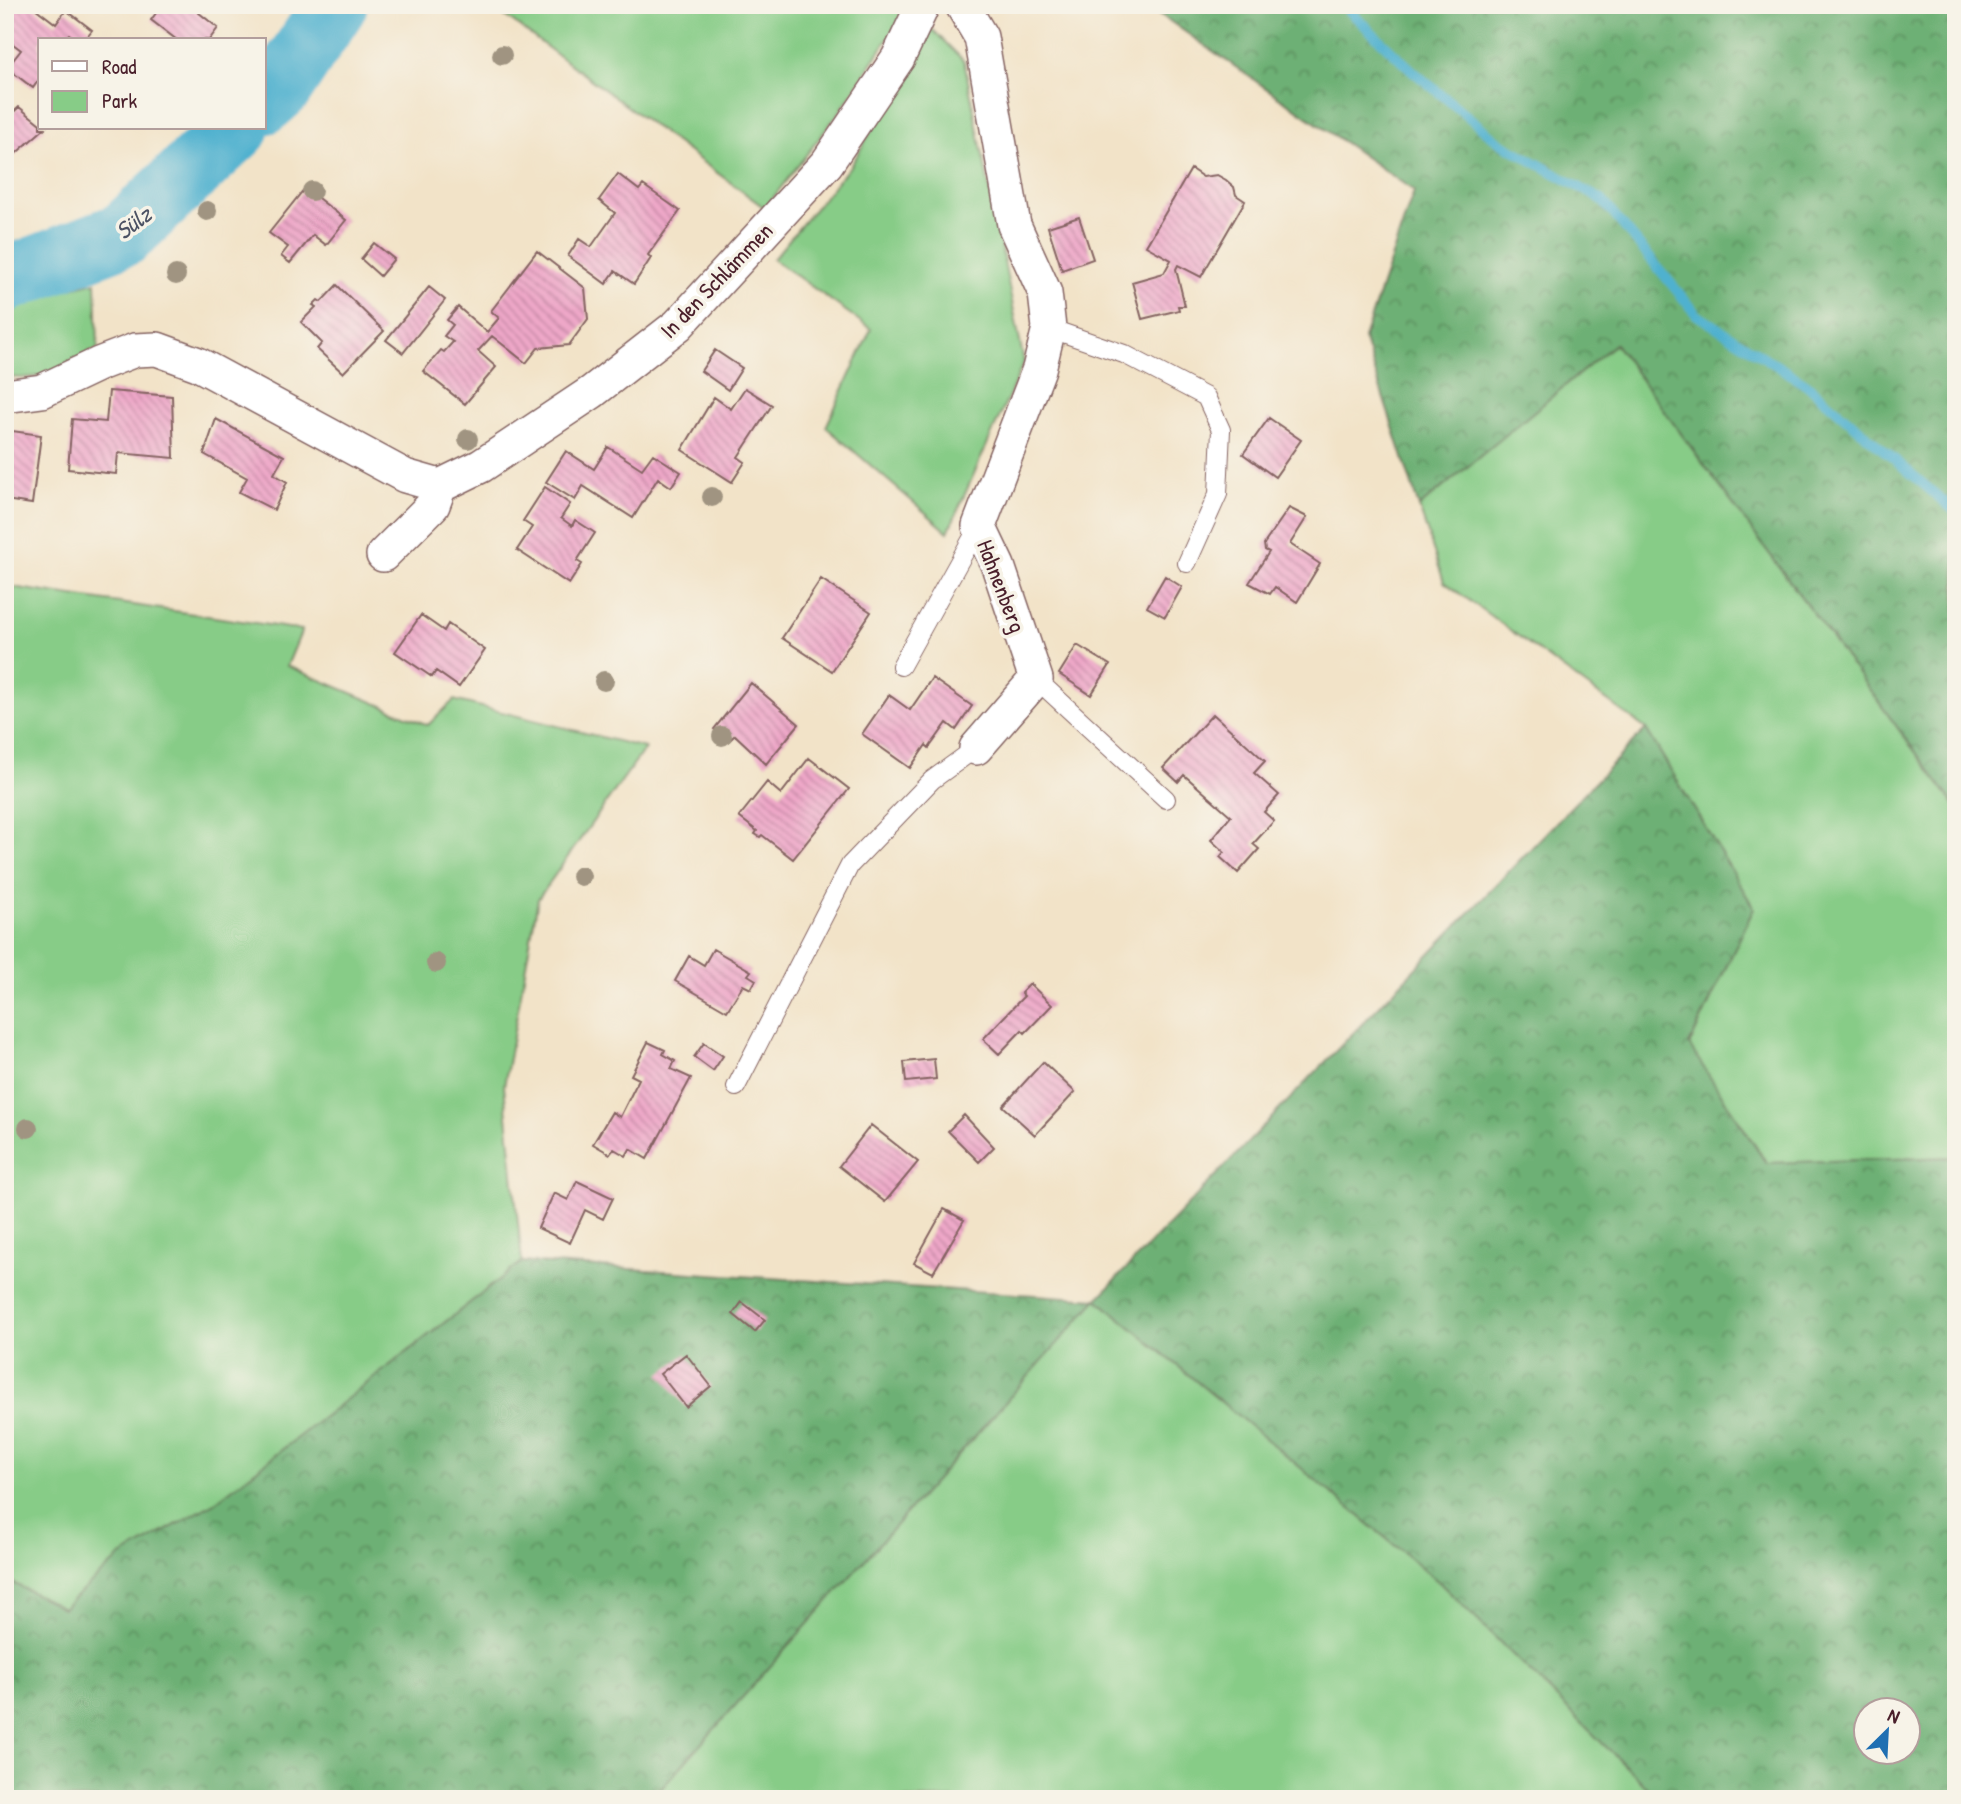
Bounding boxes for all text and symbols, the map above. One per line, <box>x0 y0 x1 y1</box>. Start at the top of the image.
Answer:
legend <box>38 38 266 130</box>
text: Road <box>102 52 136 81</box>
text: Park <box>102 86 137 115</box>
water label: Sülz <box>108 197 159 246</box>
street label: In den Schlämmen <box>653 215 779 345</box>
street label: Hahnenberg <box>970 535 1034 637</box>
north arrow <box>1853 1696 1923 1766</box>
text: N <box>1884 1702 1904 1729</box>

